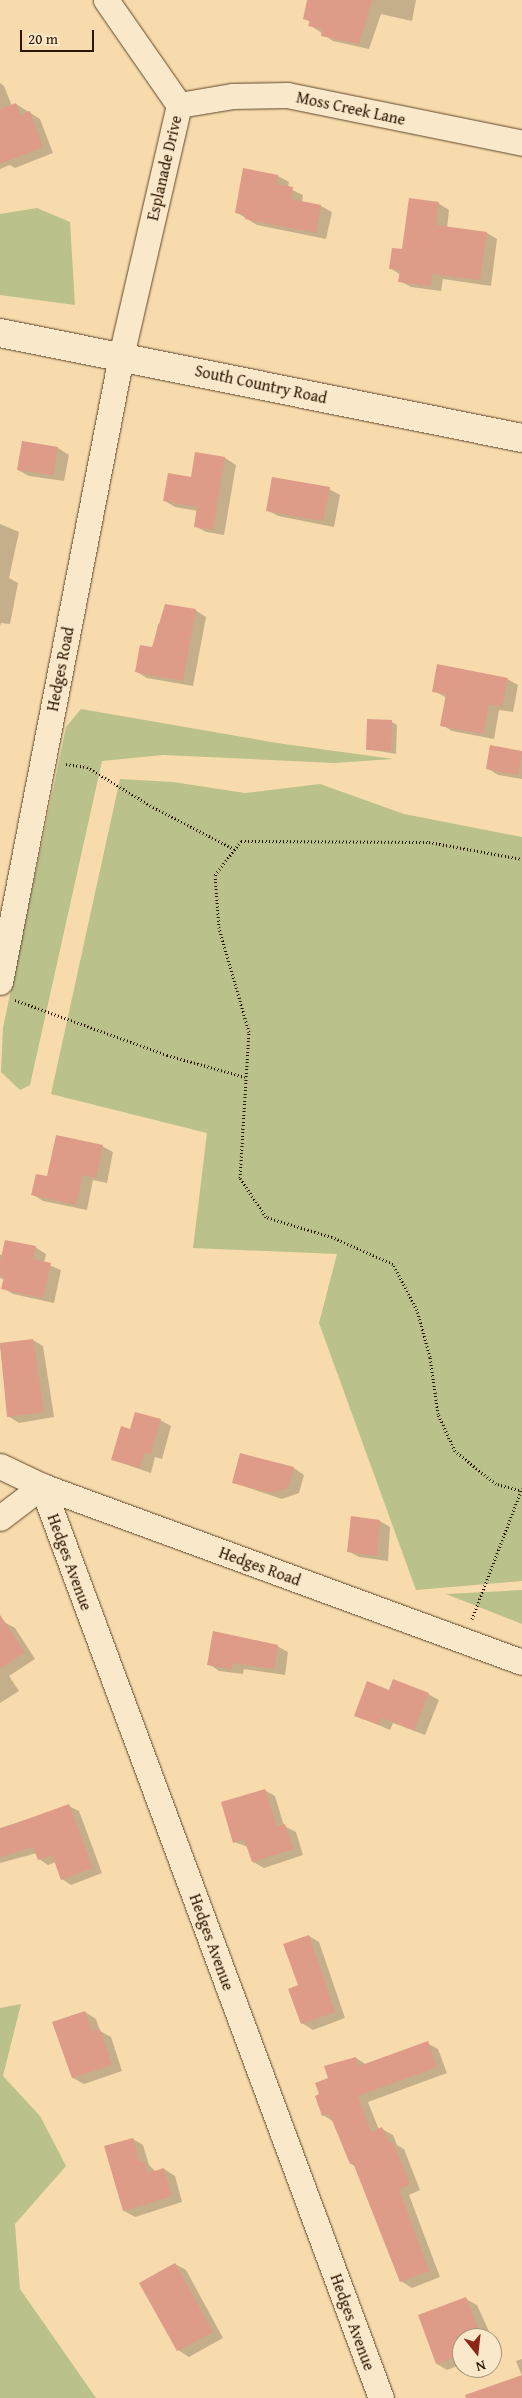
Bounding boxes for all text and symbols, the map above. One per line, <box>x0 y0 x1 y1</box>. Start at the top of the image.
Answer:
scale bar <box>22 20 96 52</box>
text: 20 m <box>28 28 58 49</box>
street label: Moss Creek Lane <box>295 87 407 129</box>
street label: Esplanade Drive <box>143 114 185 222</box>
street label: South Country Road <box>193 361 329 407</box>
street label: Hedges Road <box>42 625 78 713</box>
street label: Hedges Avenue <box>44 1511 96 1613</box>
street label: Hedges Road <box>217 1542 303 1590</box>
street label: Hedges Avenue <box>186 1891 238 1993</box>
street label: Hedges Avenue <box>327 2271 379 2373</box>
north arrow <box>452 2328 502 2378</box>
text: N <box>474 2356 488 2377</box>

